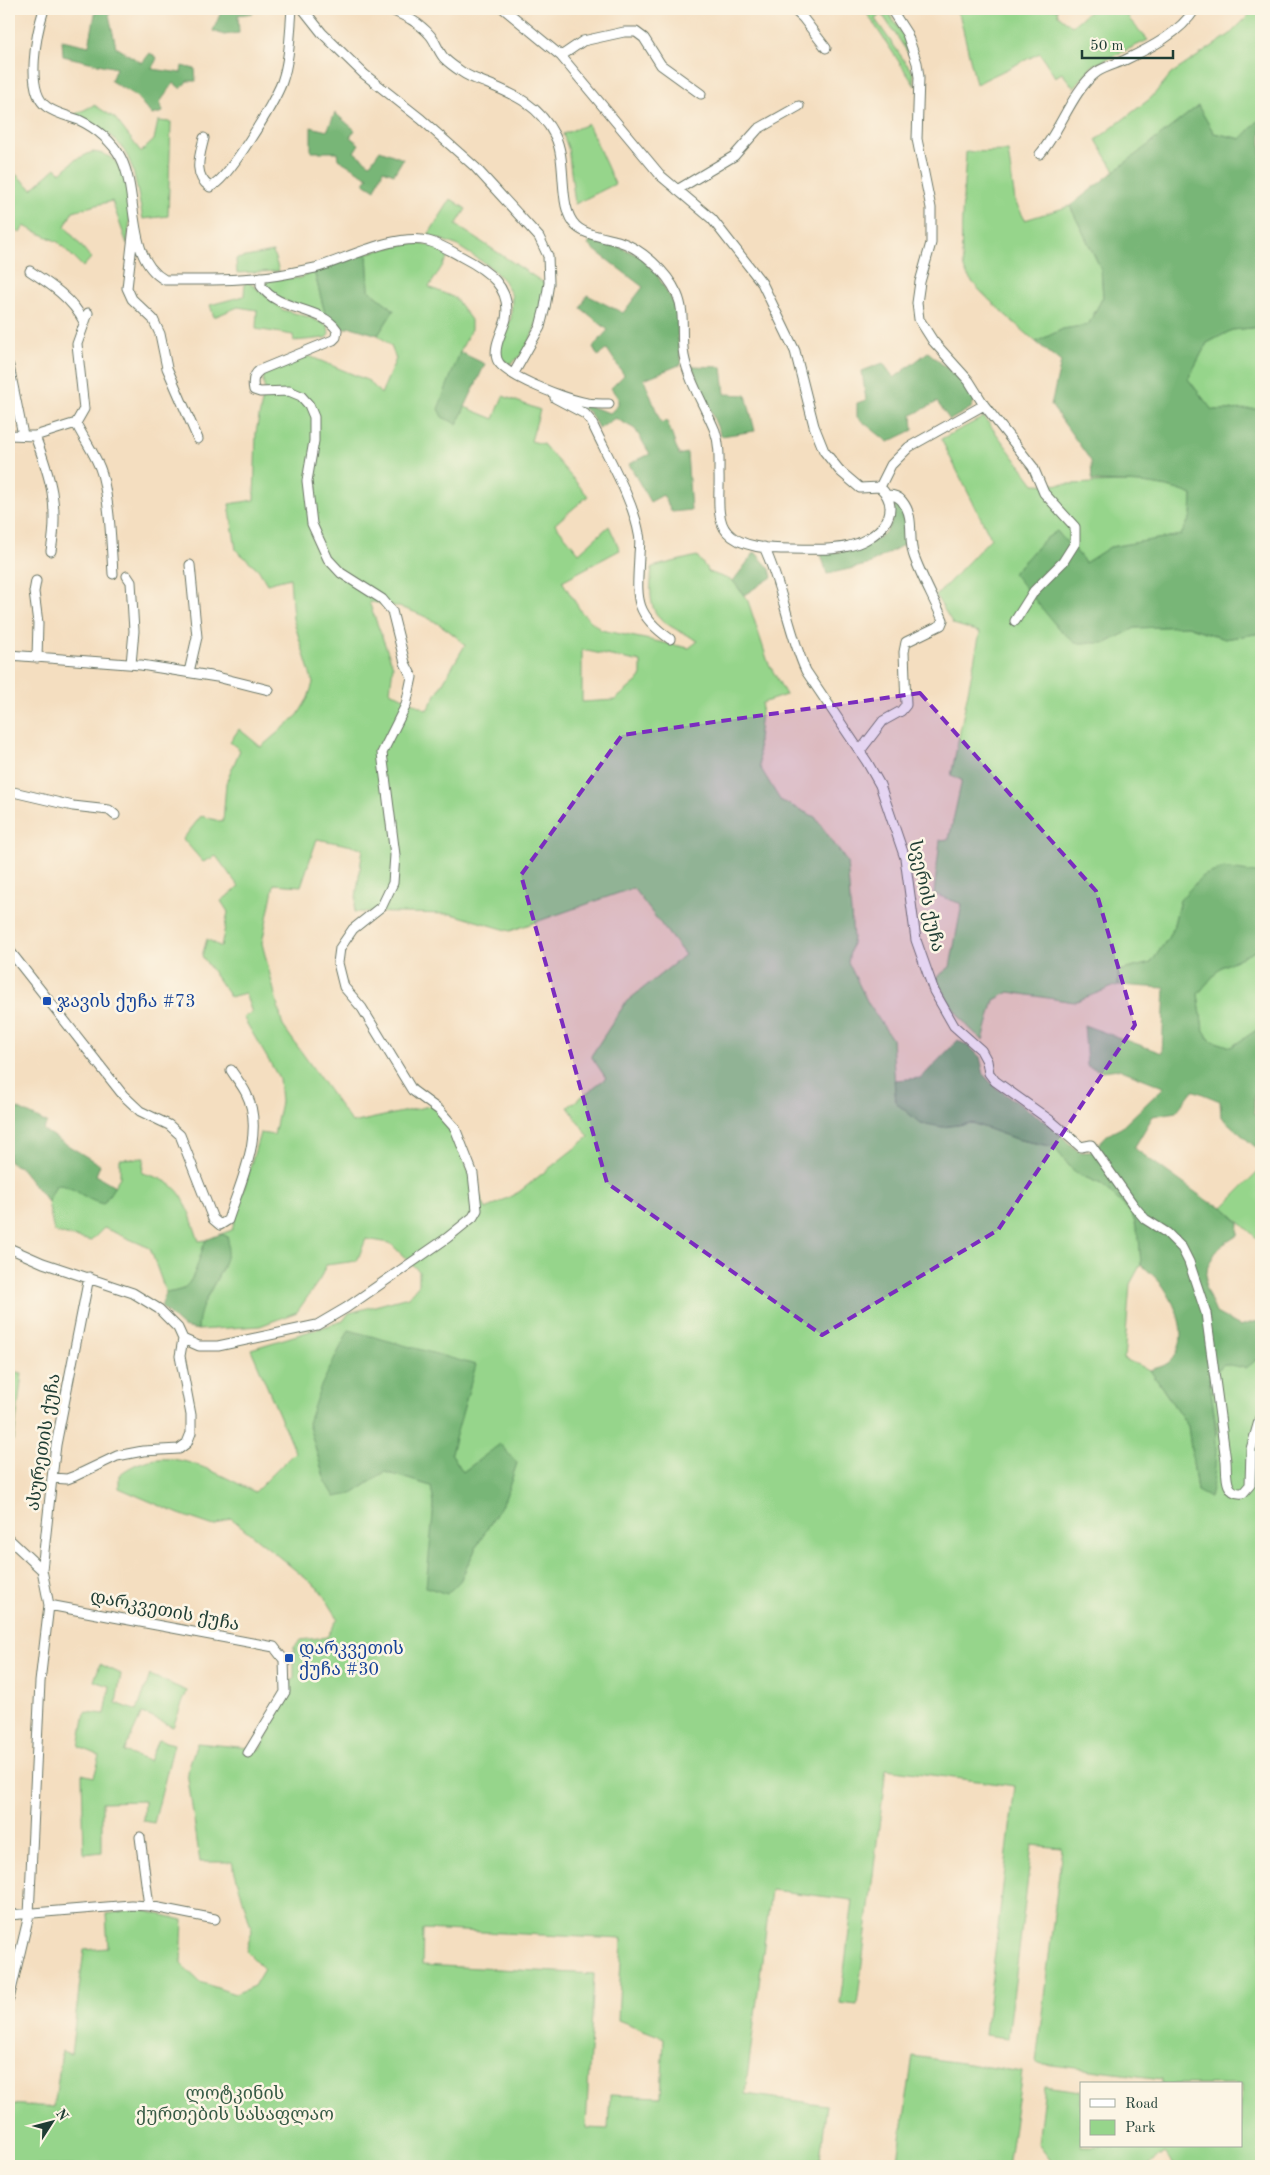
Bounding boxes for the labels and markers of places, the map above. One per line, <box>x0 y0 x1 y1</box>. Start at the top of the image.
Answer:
place label: ჯავის ქუჩა #73 <box>57 993 196 1012</box>
marker: ჯავის ქუჩა #73 <box>41 995 53 1007</box>
place label: დარკვეთის ქუჩა #30 <box>299 1640 404 1680</box>
marker: დარკვეთის ქუჩა #30 <box>283 1652 295 1664</box>

